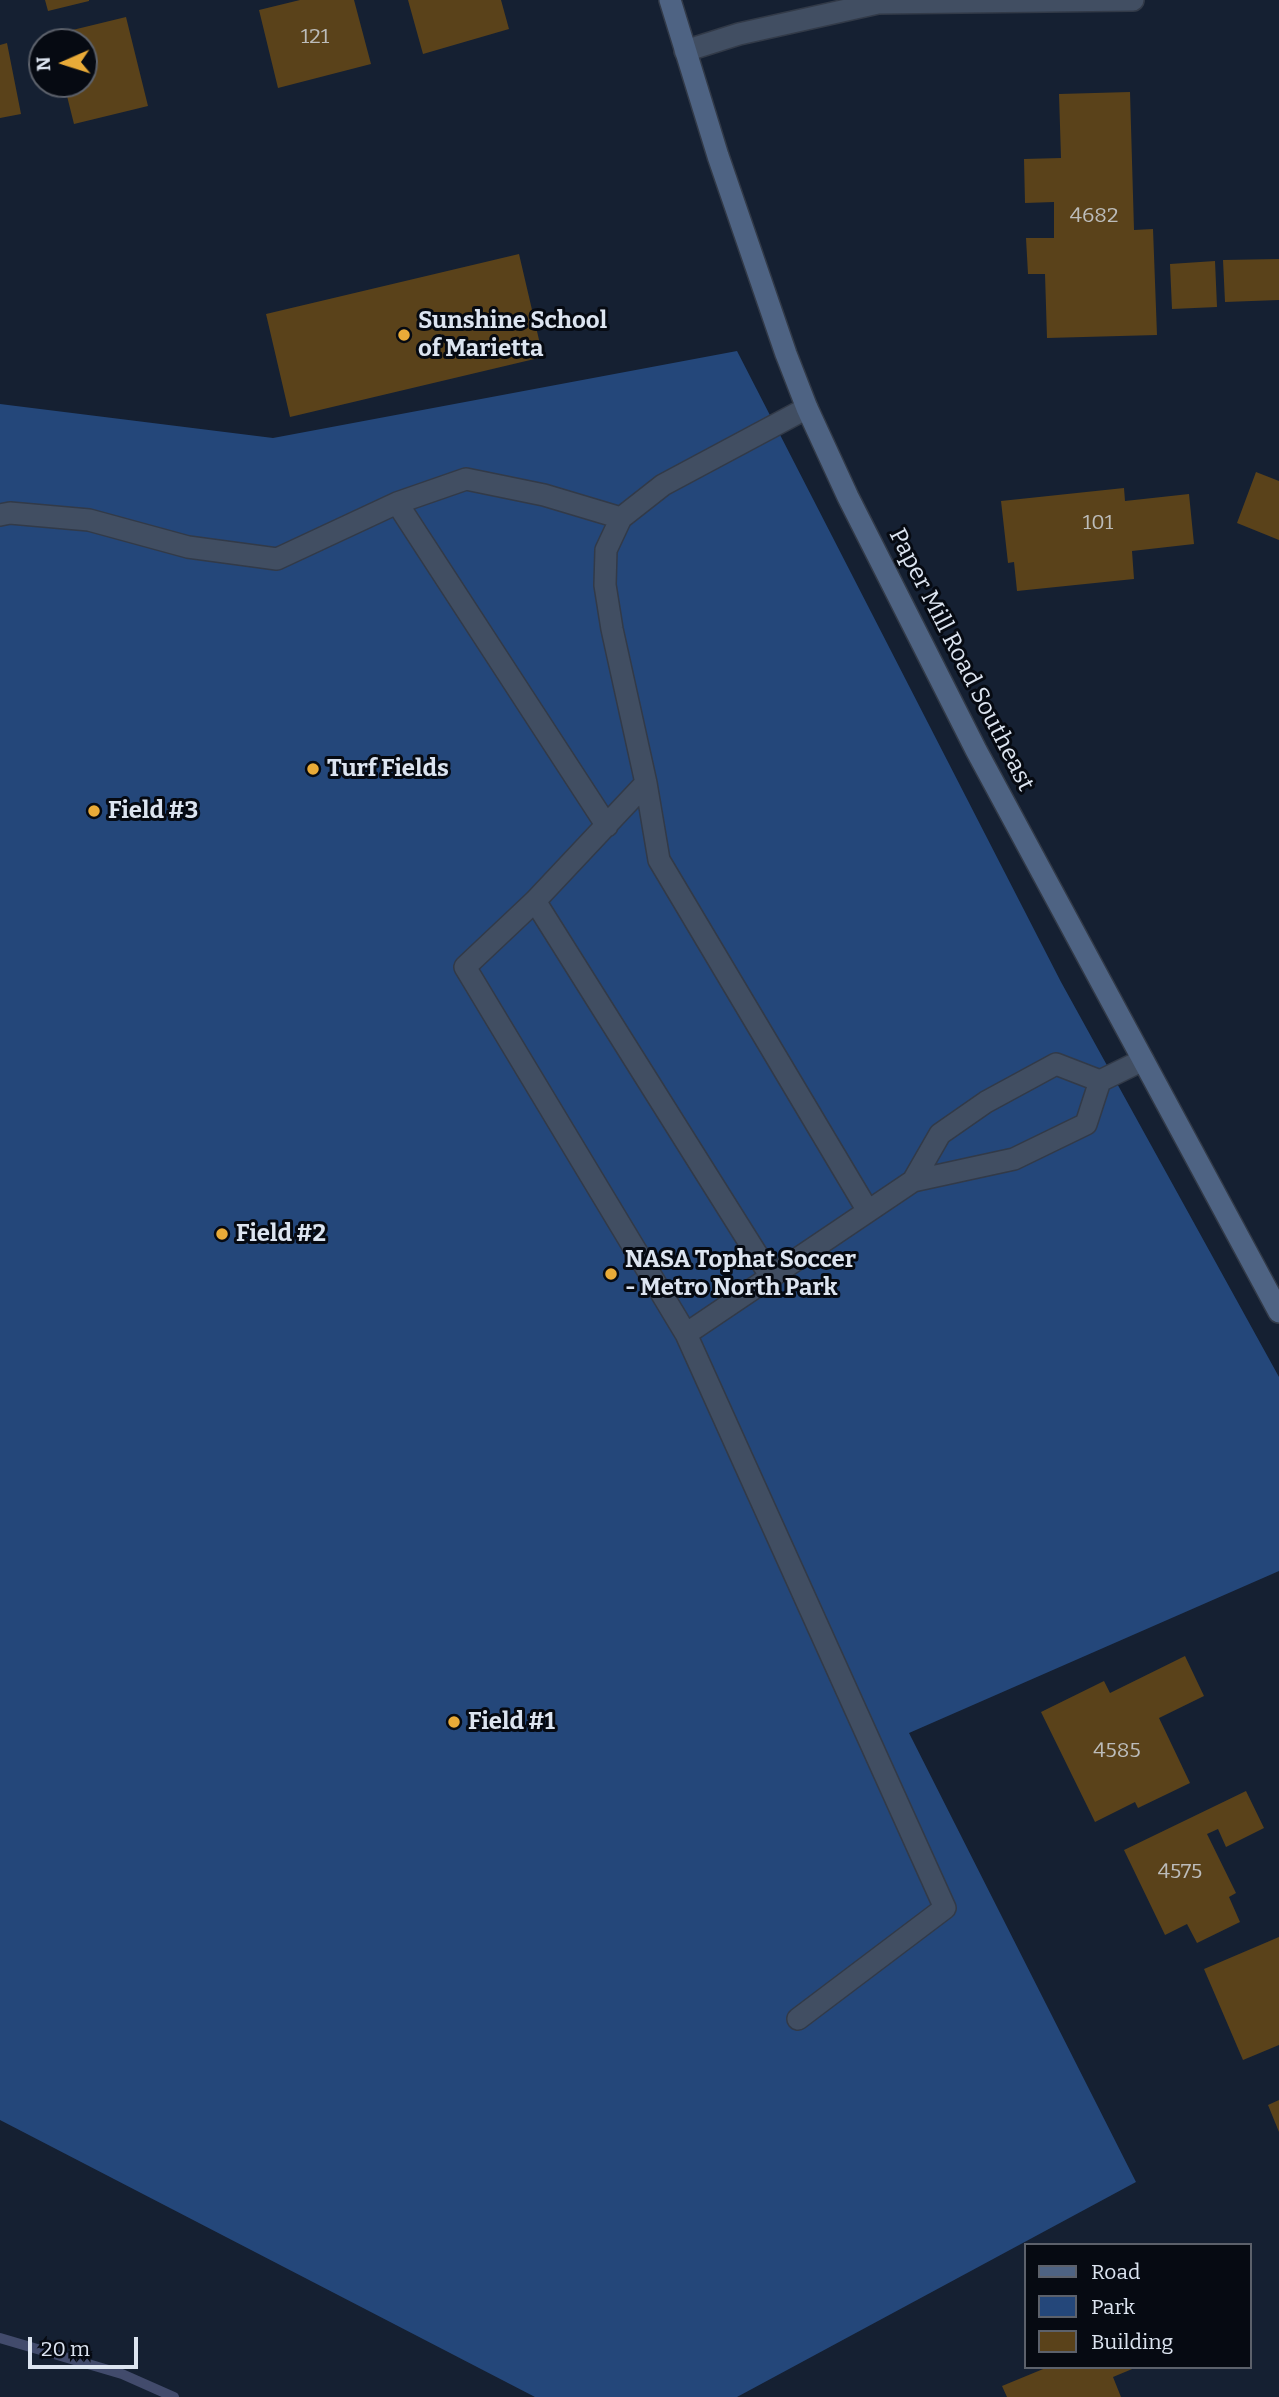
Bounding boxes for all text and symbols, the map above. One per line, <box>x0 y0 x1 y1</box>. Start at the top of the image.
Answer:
house number: 121 <box>301 24 329 50</box>
north arrow <box>28 28 98 98</box>
text: N <box>32 56 55 72</box>
house number: 4682 <box>1070 203 1118 229</box>
place label: Sunshine School of Marietta <box>418 307 607 363</box>
marker: Sunshine School of Marietta <box>396 327 412 343</box>
house number: 101 <box>1083 510 1113 536</box>
street label: Paper Mill Road Southeast <box>882 524 1040 796</box>
place label: Turf Fields <box>327 755 449 783</box>
marker: Turf Fields <box>305 761 321 777</box>
place label: Field #3 <box>108 797 198 825</box>
marker: Field #3 <box>86 803 102 819</box>
place label: Field #2 <box>236 1220 326 1248</box>
marker: Field #2 <box>214 1226 230 1242</box>
place label: NASA Tophat Soccer - Metro North Park <box>625 1246 856 1302</box>
marker: NASA Tophat Soccer - Metro North Park <box>603 1266 619 1282</box>
place label: Field #1 <box>468 1708 555 1736</box>
marker: Field #1 <box>446 1714 462 1730</box>
house number: 4585 <box>1093 1738 1141 1764</box>
house number: 4575 <box>1158 1859 1202 1885</box>
legend <box>1024 2243 1251 2369</box>
text: Road <box>1091 2259 1140 2285</box>
text: Park <box>1091 2294 1135 2320</box>
scale bar <box>32 2324 142 2368</box>
text: Building <box>1091 2329 1173 2355</box>
text: 20 m <box>41 2336 90 2362</box>

